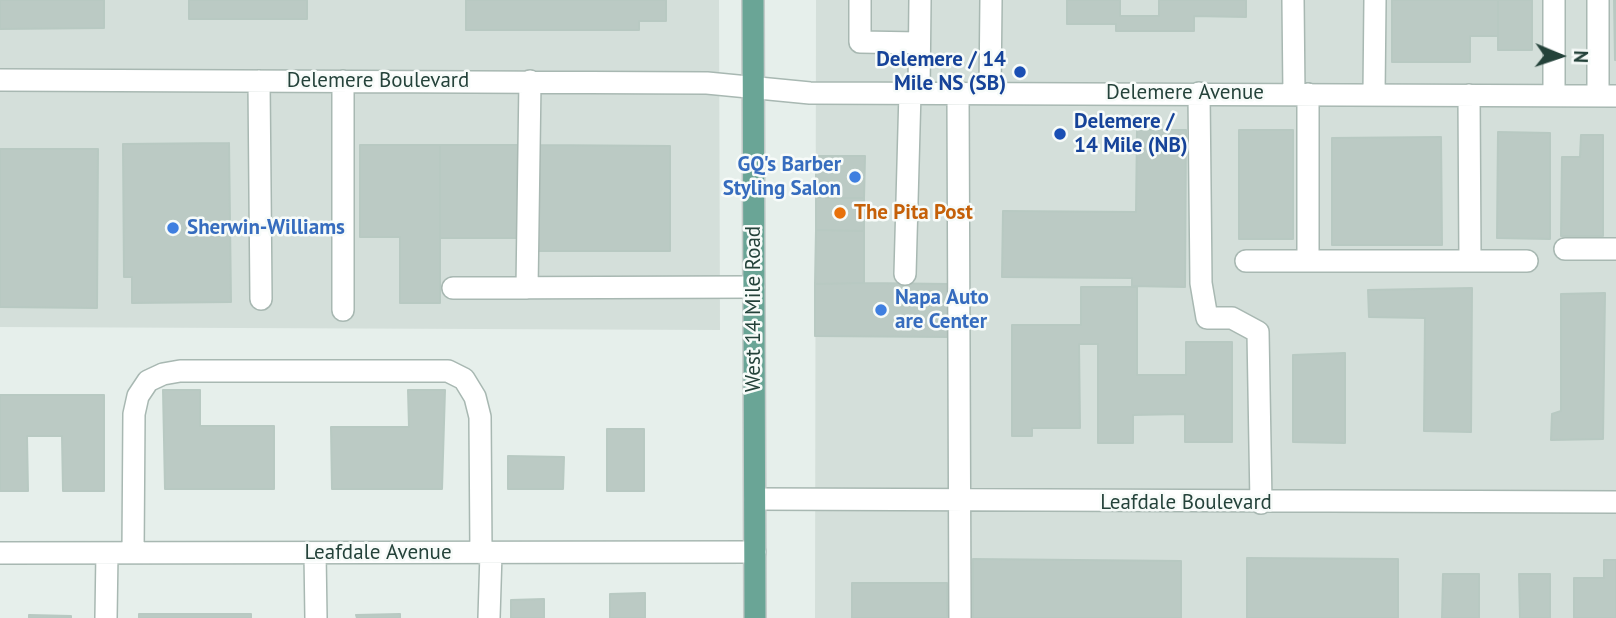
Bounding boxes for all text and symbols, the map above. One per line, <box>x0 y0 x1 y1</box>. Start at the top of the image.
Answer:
north arrow <box>1525 21 1595 91</box>
place label: Delemere / 14 Mile NS (SB) <box>876 47 1006 97</box>
text: N <box>1569 50 1593 63</box>
marker: Delemere / 14 Mile NS (SB) <box>1012 64 1028 80</box>
street label: Delemere Boulevard <box>287 68 469 94</box>
street label: Delemere Avenue <box>1106 80 1264 106</box>
place label: Delemere / 14 Mile (NB) <box>1074 109 1188 159</box>
marker: Delemere / 14 Mile (NB) <box>1052 126 1068 142</box>
place label: GQ's Barber Styling Salon <box>723 152 841 202</box>
marker: GQ's Barber Styling Salon <box>847 169 863 185</box>
place label: The Pita Post <box>854 200 973 226</box>
marker: The Pita Post <box>832 205 848 221</box>
place label: Sherwin-Williams <box>187 215 345 241</box>
marker: Sherwin-Williams <box>165 220 181 236</box>
street label: West 14 Mile Road <box>741 226 767 392</box>
place label: Napa Auto are Center <box>895 285 989 335</box>
marker: Napa Auto are Center <box>873 302 889 318</box>
street label: Leafdale Boulevard <box>1100 490 1272 516</box>
street label: Leafdale Avenue <box>304 540 452 566</box>

